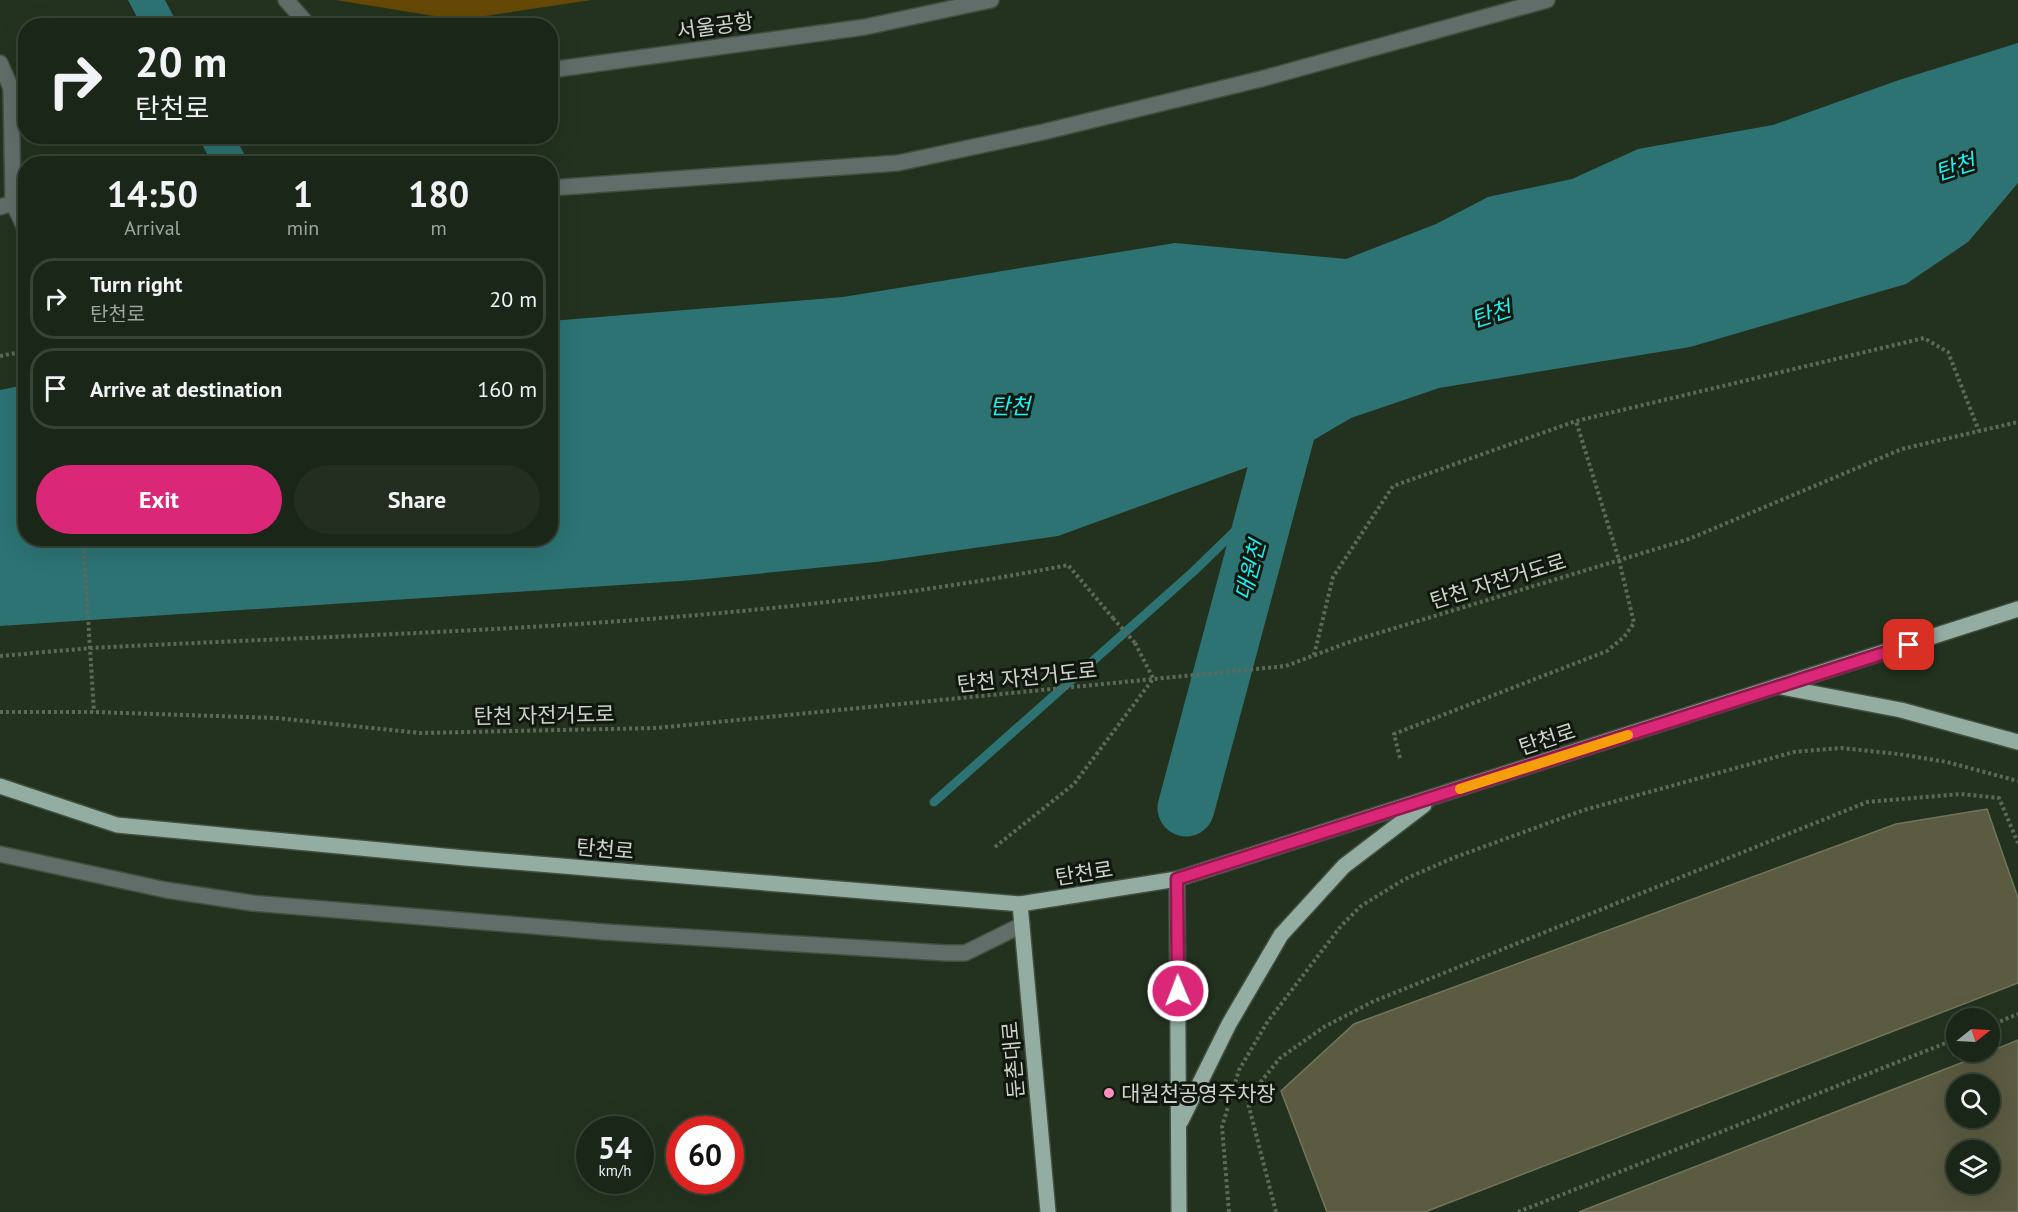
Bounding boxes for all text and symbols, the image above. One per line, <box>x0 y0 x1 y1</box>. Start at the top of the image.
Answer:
street label: 서울공항 <box>675 7 755 45</box>
text: 20 m <box>135 34 227 89</box>
icon: right <box>36 42 114 120</box>
text: 탄천로 <box>135 91 210 125</box>
water label: 탄천 <box>1931 147 1981 187</box>
text: 14:50 <box>107 170 198 217</box>
text: 1 <box>293 170 313 217</box>
text: 180 <box>408 170 469 217</box>
text: Arrival <box>124 215 180 241</box>
text: min <box>287 215 319 241</box>
text: m <box>431 215 447 241</box>
text: Turn right <box>90 270 182 298</box>
icon: right <box>39 282 72 315</box>
text: 20 m <box>489 285 537 313</box>
water label: 탄천 <box>1467 294 1517 334</box>
text: 탄천로 <box>90 301 145 327</box>
icon: arrive <box>39 372 72 405</box>
text: Arrive at destination <box>90 375 282 403</box>
text: 160 m <box>477 375 537 403</box>
water label: 탄천 <box>990 392 1033 420</box>
button: Exit <box>36 465 282 534</box>
button: Share <box>294 465 540 534</box>
water label: 대원천 <box>1229 534 1272 603</box>
street label: 탄천 자전거도로 <box>1427 547 1569 615</box>
pin <box>1883 619 1934 670</box>
icon: arrive <box>1892 628 1925 661</box>
street label: 탄천 자전거도로 <box>956 656 1098 698</box>
street label: 탄천 자전거도로 <box>473 700 615 730</box>
street label: 탄천로 <box>1515 717 1579 761</box>
street label: 탄천로 <box>575 833 635 865</box>
street label: 탄천로 <box>1053 855 1115 891</box>
position arrow <box>1146 959 1210 1023</box>
north arrow <box>1946 1008 2000 1062</box>
map controls <box>1946 1008 2000 1194</box>
street label: 둔촌대로 <box>996 1020 1030 1100</box>
button: search <box>1946 1074 2000 1128</box>
place label: 대원천공영주차장 <box>1121 1080 1276 1107</box>
marker: 대원천공영주차장 <box>1102 1086 1116 1100</box>
speed limit sign: 60 <box>666 1116 744 1194</box>
text: 54 <box>598 1128 632 1167</box>
button: layers <box>1946 1140 2000 1194</box>
text: km/h <box>599 1161 631 1180</box>

